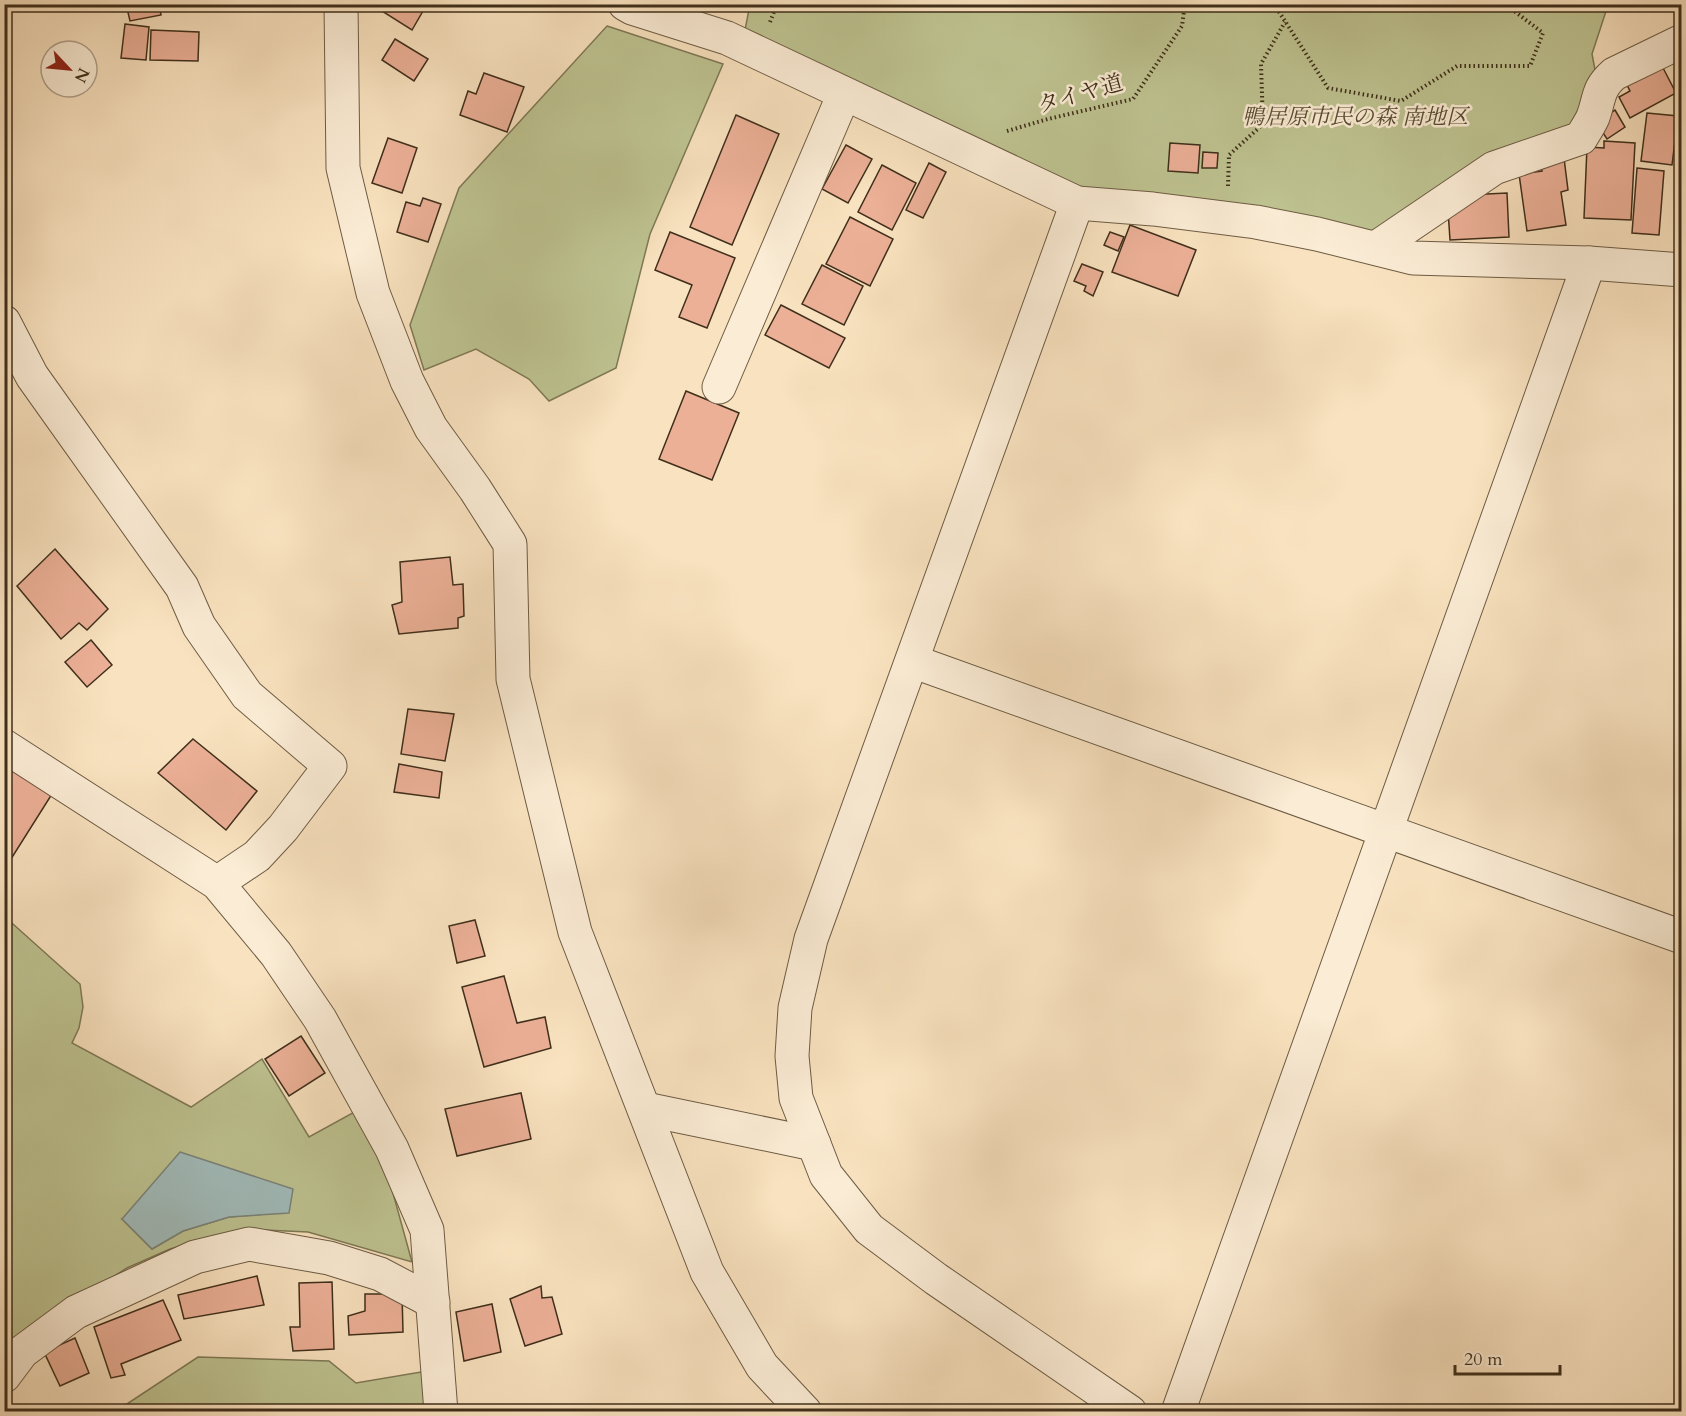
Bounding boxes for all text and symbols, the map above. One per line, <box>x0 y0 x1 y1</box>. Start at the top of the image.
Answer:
north arrow <box>39 39 99 99</box>
text: N <box>69 64 95 86</box>
street label: タイヤ道 <box>1034 67 1126 120</box>
park label: 鴨居原市民の森 南地区 <box>1242 102 1471 132</box>
scale bar <box>1455 1338 1560 1376</box>
text: 20 m <box>1464 1347 1503 1372</box>

